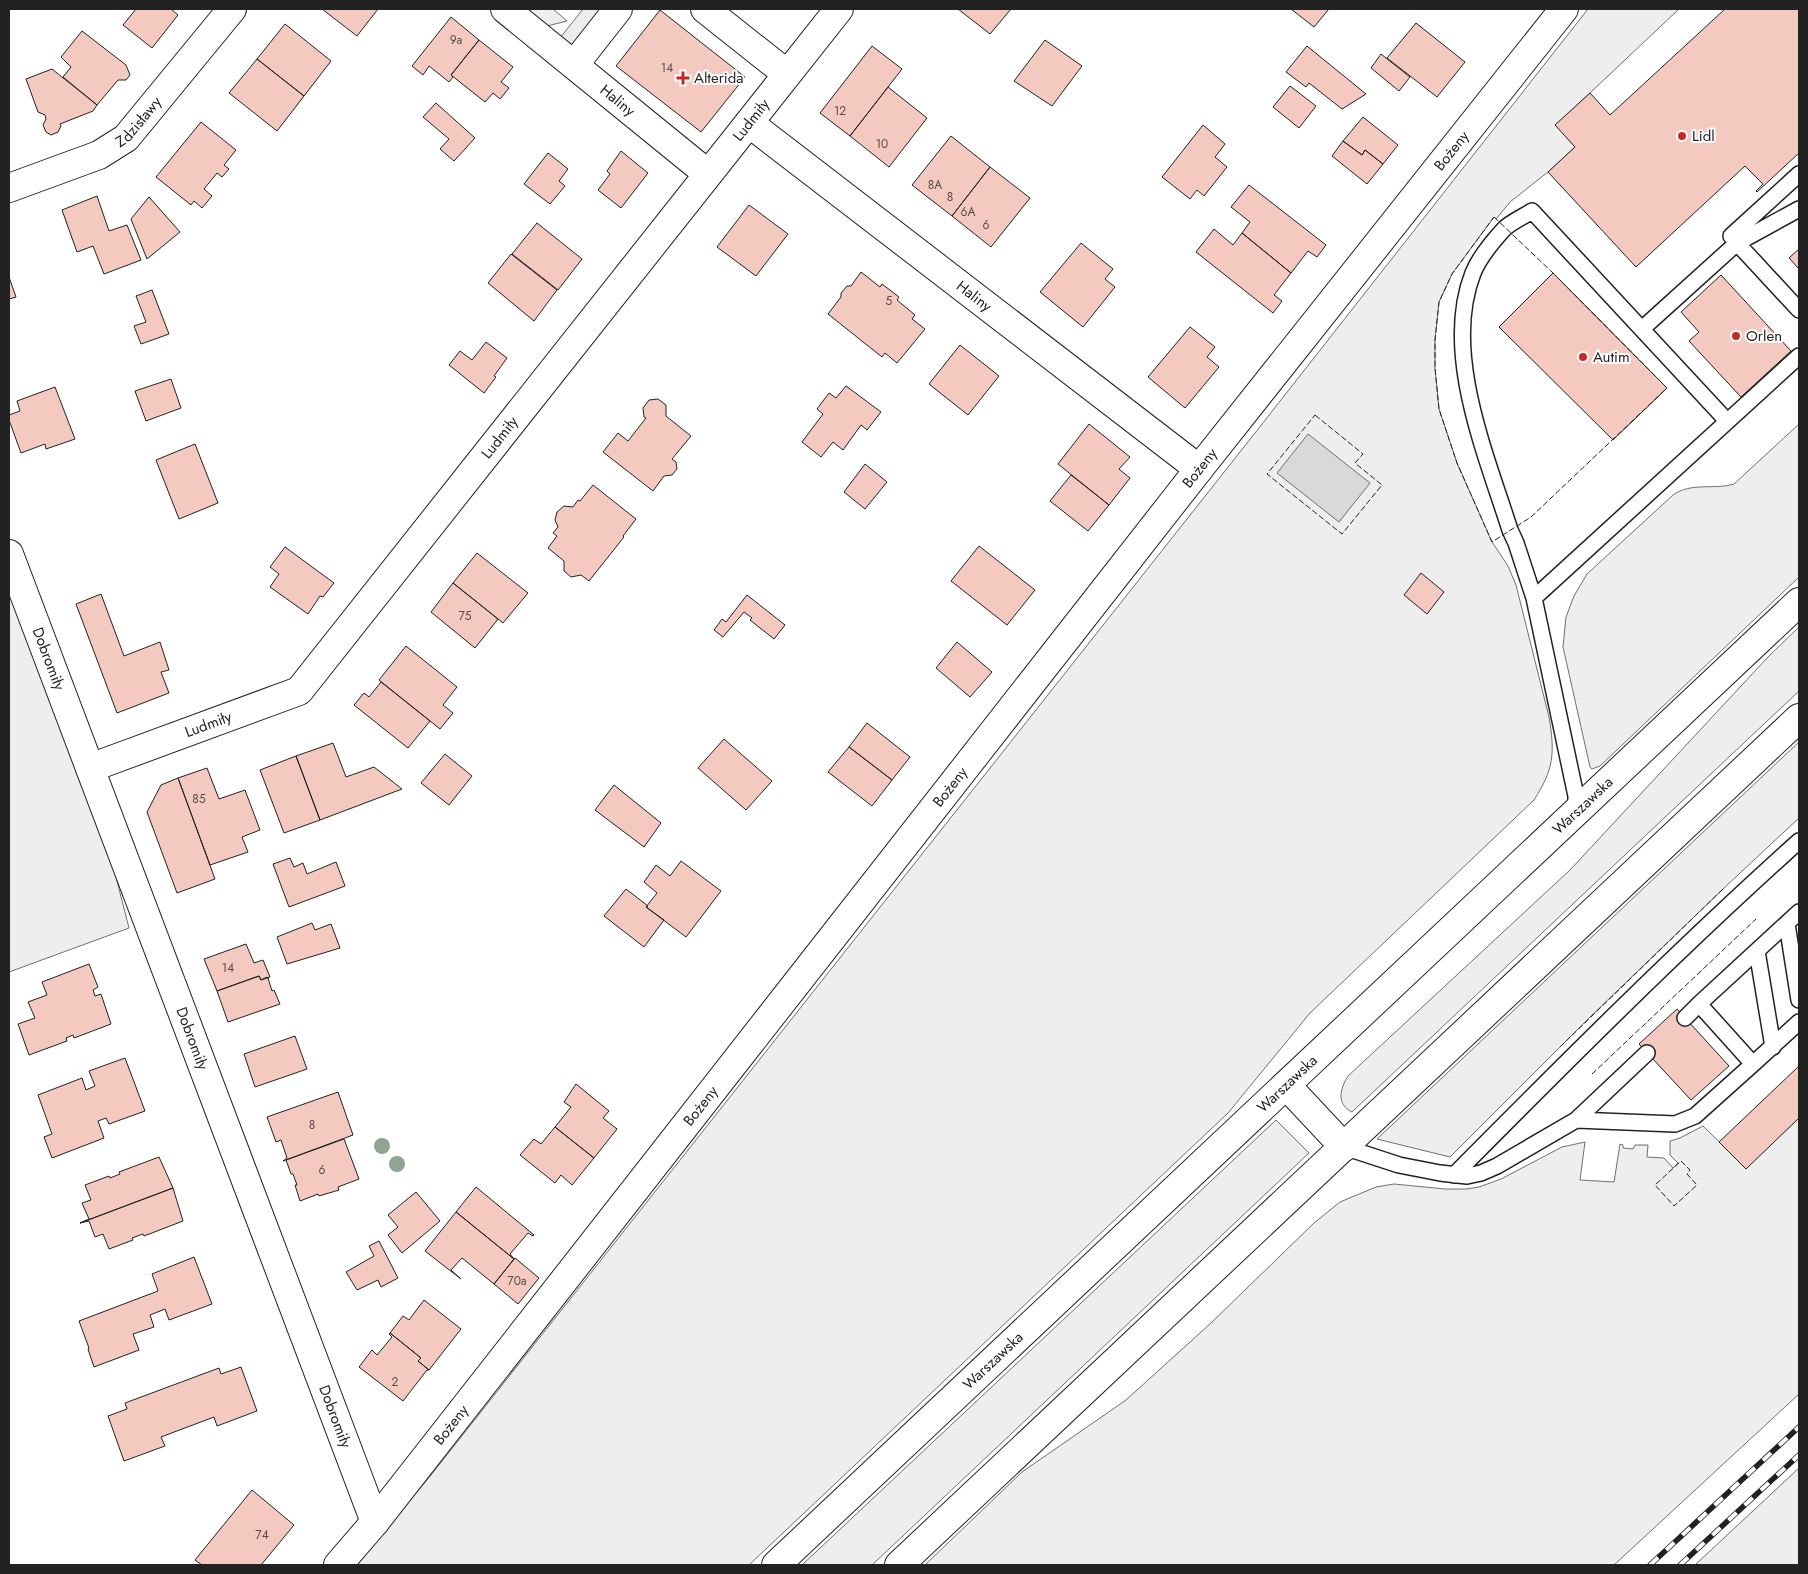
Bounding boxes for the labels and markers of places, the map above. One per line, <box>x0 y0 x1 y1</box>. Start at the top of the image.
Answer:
place label: Alterida <box>694 67 744 89</box>
marker: Alterida <box>676 71 690 85</box>
place label: Lidl <box>1692 125 1715 147</box>
marker: Lidl <box>1676 130 1688 142</box>
place label: Orlen <box>1746 325 1782 347</box>
marker: Orlen <box>1730 330 1742 342</box>
place label: Autim <box>1593 346 1630 368</box>
marker: Autim <box>1577 351 1589 363</box>

